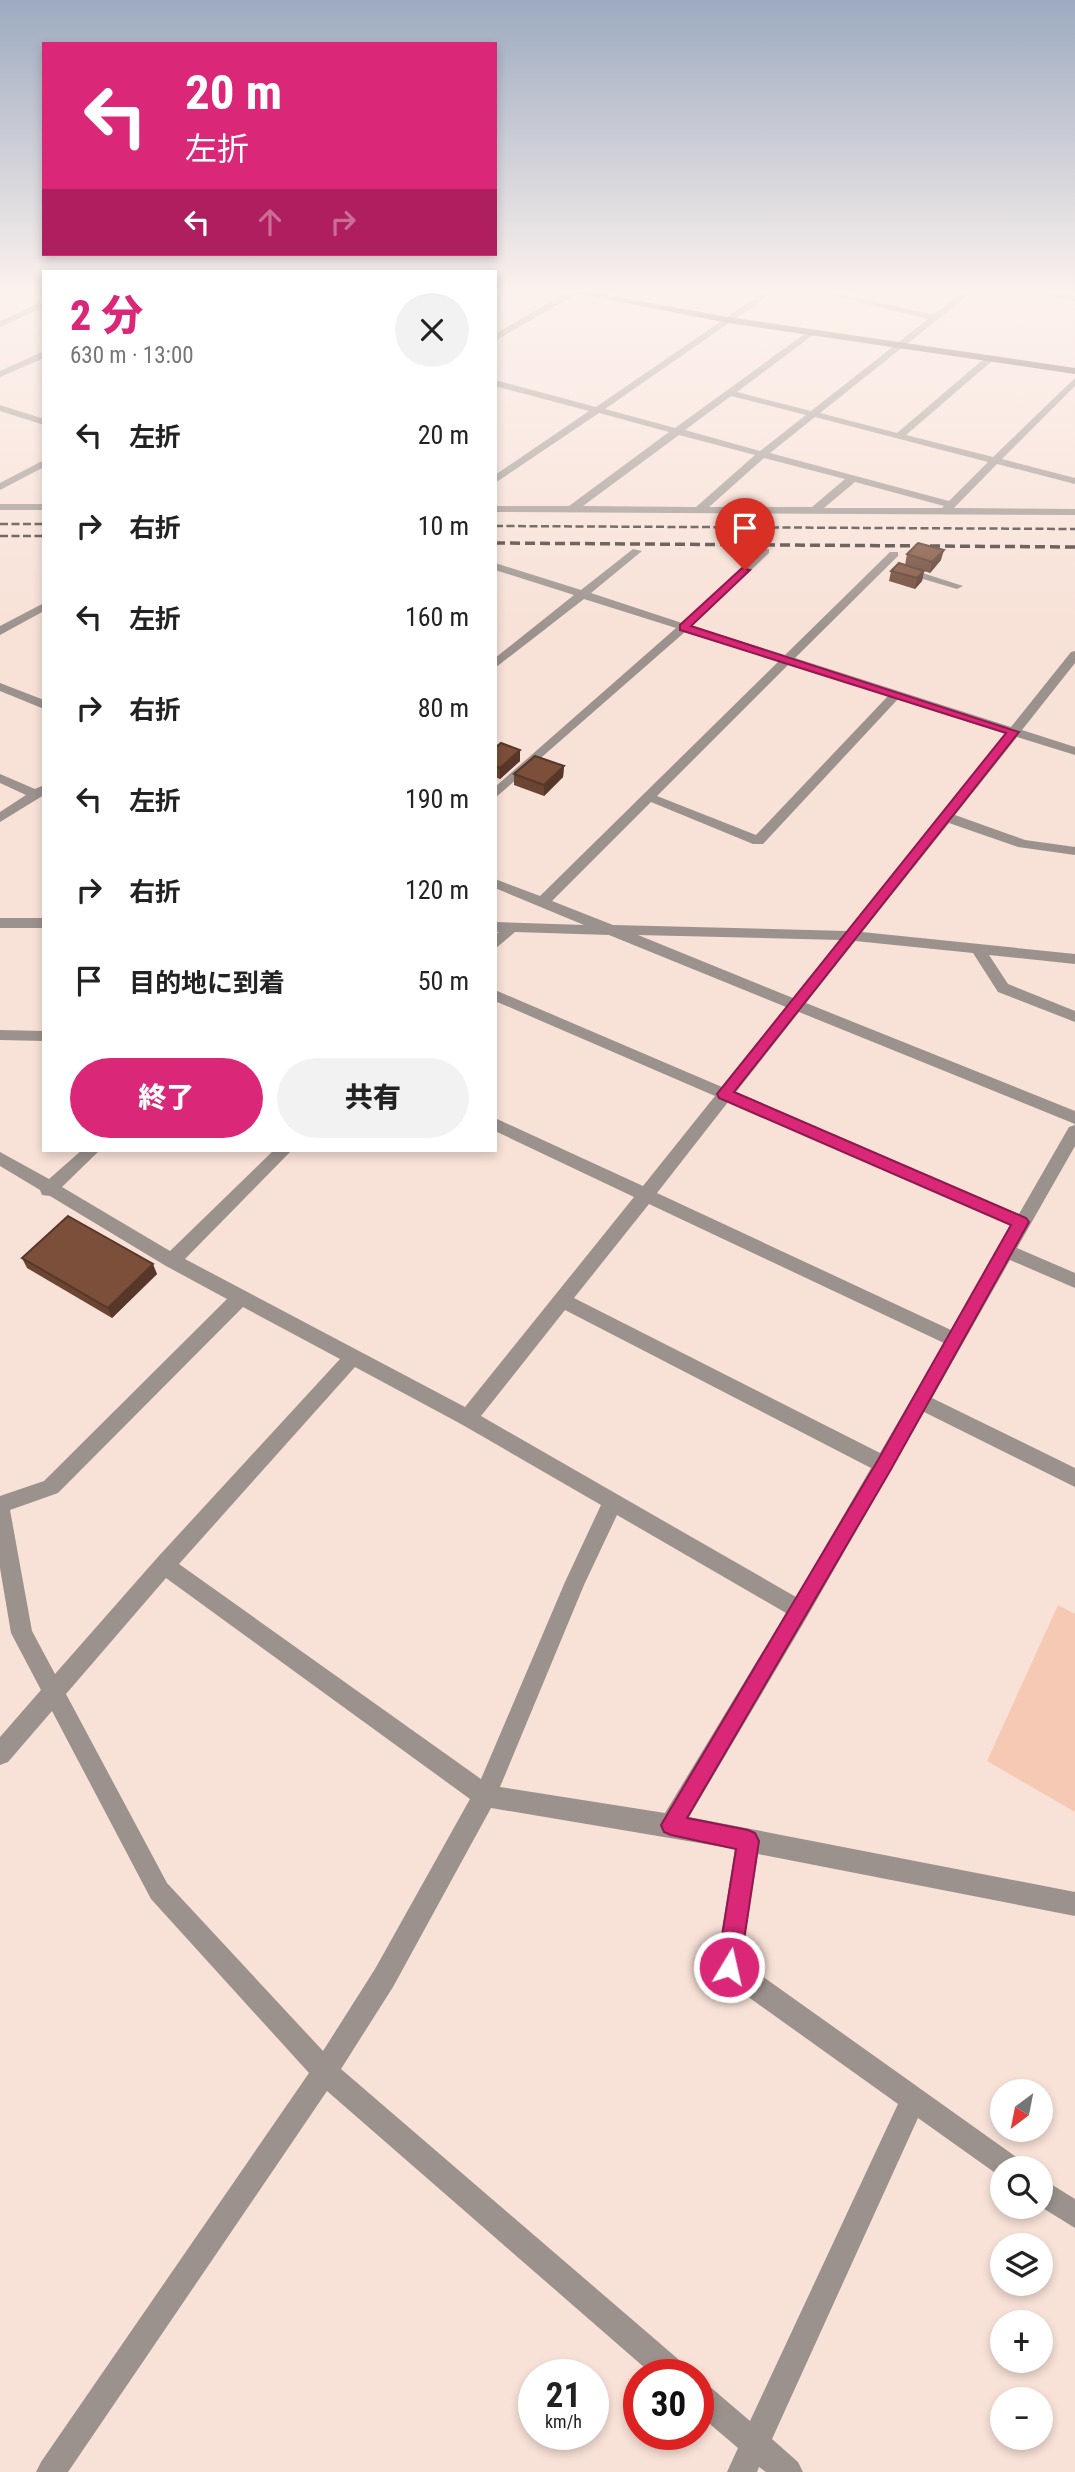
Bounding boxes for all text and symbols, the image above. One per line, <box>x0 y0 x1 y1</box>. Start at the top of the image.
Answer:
text: 20 m <box>185 64 282 121</box>
icon: left <box>70 70 161 161</box>
text: 左折 <box>185 130 249 168</box>
icon: left <box>178 203 216 241</box>
icon: ahead <box>251 203 289 241</box>
icon: right <box>324 203 362 241</box>
text: 2 分 <box>70 291 143 340</box>
button: close <box>395 293 469 367</box>
text: 630 m · 13:00 <box>70 342 194 369</box>
icon: left <box>70 416 108 454</box>
text: 20 m <box>418 420 469 450</box>
text: 左折 <box>129 422 181 452</box>
pin <box>715 498 775 570</box>
icon: right <box>70 507 108 545</box>
icon: arrive <box>726 509 764 547</box>
text: 10 m <box>418 511 469 541</box>
text: 右折 <box>129 513 181 543</box>
icon: left <box>70 598 108 636</box>
text: 160 m <box>405 602 469 632</box>
text: 左折 <box>129 604 181 634</box>
icon: right <box>70 689 108 727</box>
text: 80 m <box>418 693 469 723</box>
text: 右折 <box>129 695 181 725</box>
icon: left <box>70 780 108 818</box>
text: 190 m <box>405 784 469 814</box>
text: 左折 <box>129 786 181 816</box>
icon: right <box>70 871 108 909</box>
text: 120 m <box>405 875 469 905</box>
text: 右折 <box>129 877 181 907</box>
icon: arrive <box>70 962 108 1000</box>
text: 50 m <box>418 966 469 996</box>
text: 目的地に到着 <box>129 968 285 998</box>
button: 終了 <box>70 1058 263 1138</box>
button: 共有 <box>277 1058 469 1138</box>
position arrow <box>692 1930 766 2004</box>
north arrow <box>990 2079 1054 2142</box>
map controls <box>990 2079 1053 2450</box>
button: search <box>990 2156 1053 2219</box>
button: layers <box>990 2233 1053 2296</box>
button: + <box>990 2310 1053 2373</box>
speed limit sign: 30 <box>623 2359 714 2450</box>
text: 21 <box>546 2375 581 2416</box>
button: − <box>990 2387 1053 2450</box>
text: km/h <box>545 2411 582 2432</box>

